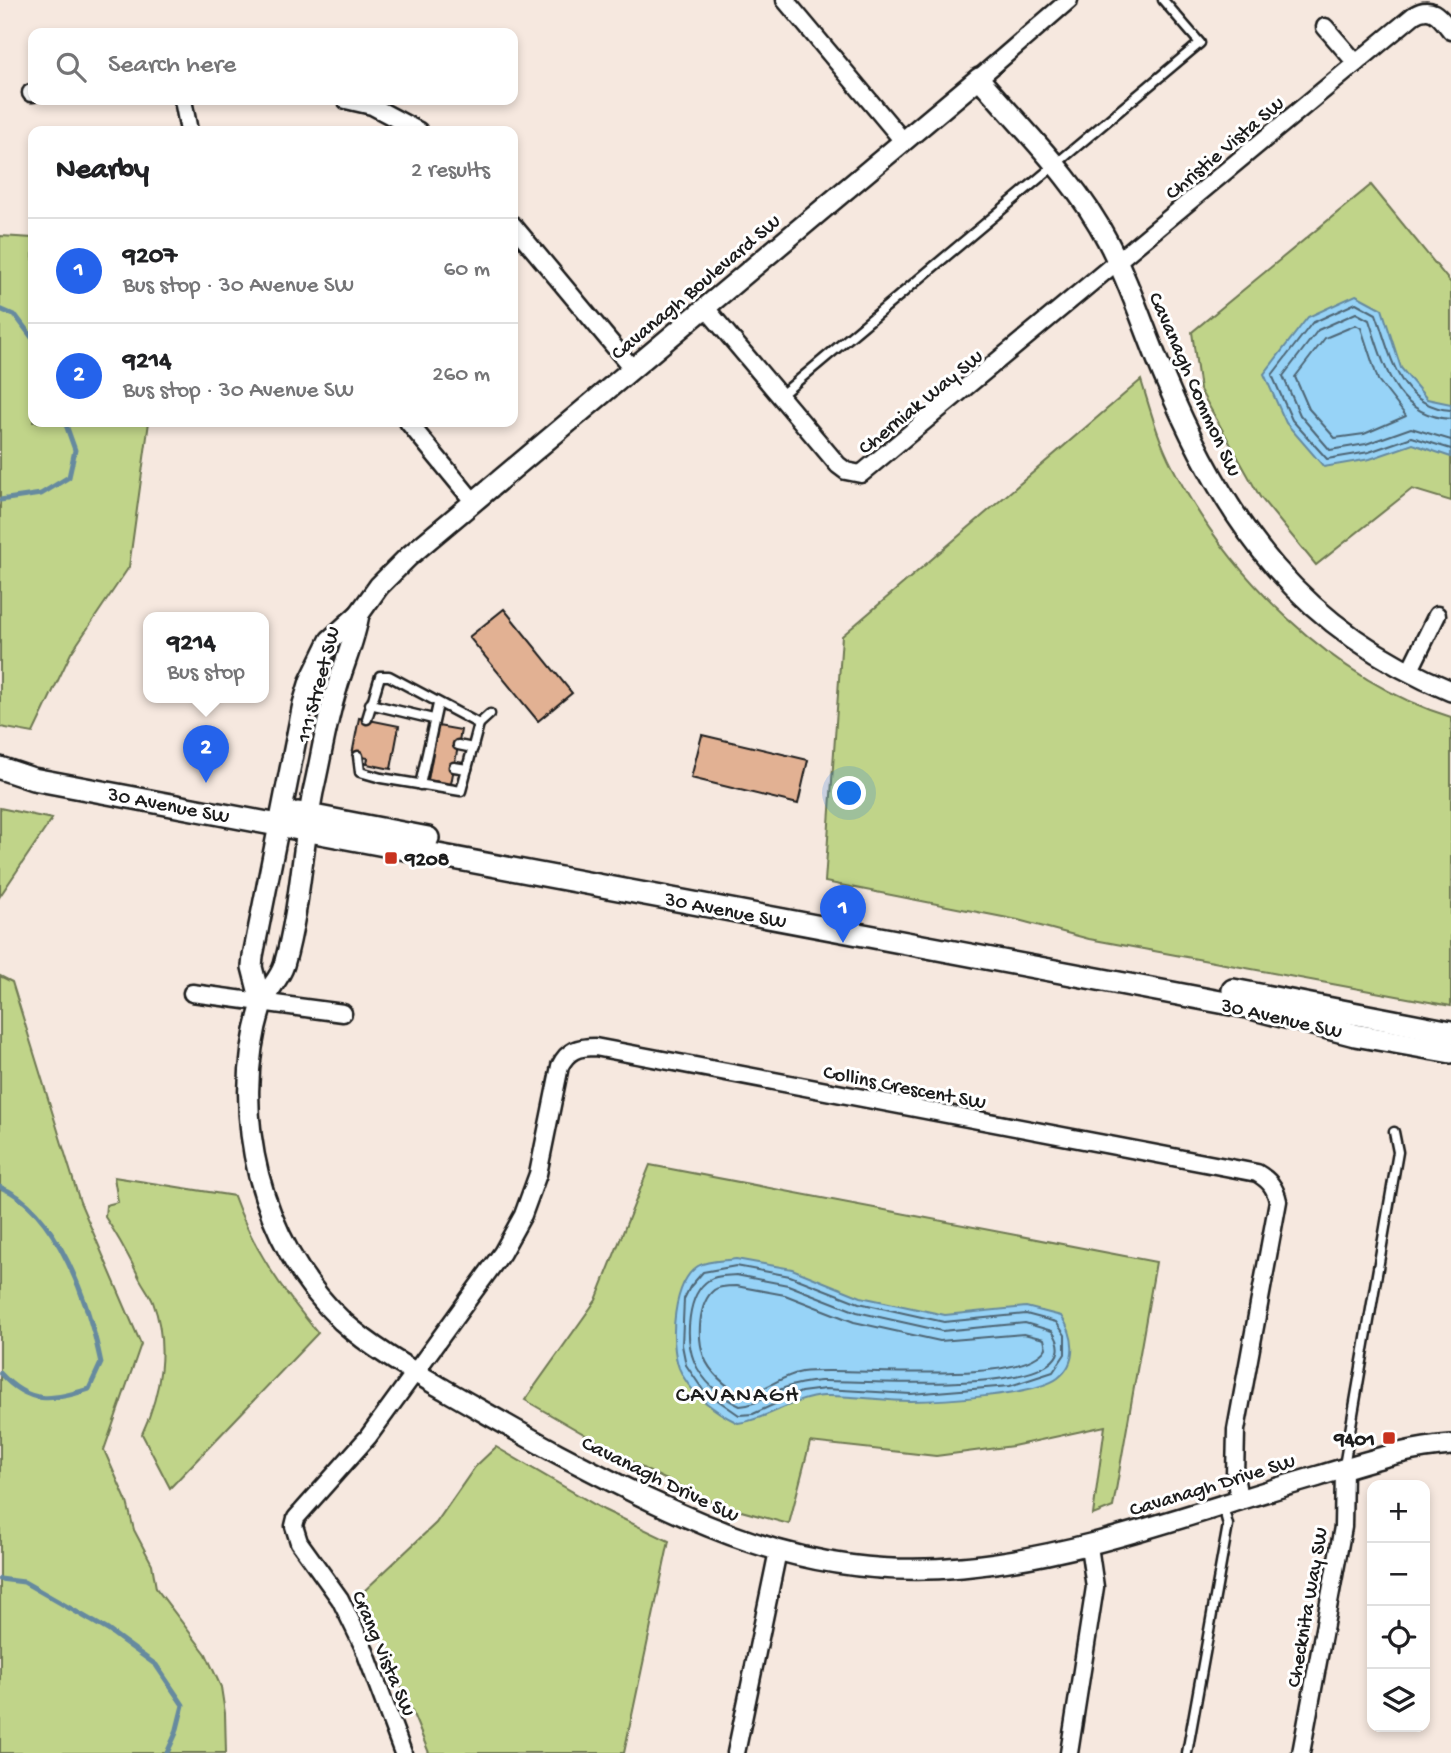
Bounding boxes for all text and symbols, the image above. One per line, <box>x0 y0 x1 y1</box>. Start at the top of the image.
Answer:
search box <box>28 28 518 105</box>
icon: search <box>52 48 90 86</box>
text: Search here <box>108 51 236 82</box>
street label: Christie Vista SW <box>1161 92 1291 207</box>
text: Nearby <box>56 154 149 189</box>
text: 2 results <box>411 158 490 185</box>
street label: Cavanagh Boulevard SW <box>607 210 787 367</box>
text: 9207 <box>123 242 177 273</box>
text: 1 <box>74 257 84 284</box>
text: 60 m <box>444 257 490 284</box>
text: Bus stop · 30 Avenue SW <box>123 273 354 300</box>
street label: Cavanagh Common SW <box>1141 289 1245 482</box>
street label: Cherniak Way SW <box>855 345 990 462</box>
text: 9214 <box>123 347 172 378</box>
text: 2 <box>73 362 85 389</box>
text: 260 m <box>432 362 490 389</box>
text: Bus stop · 30 Avenue SW <box>123 378 354 405</box>
popup <box>143 612 269 703</box>
street label: 111 Street SW <box>293 624 348 747</box>
text: 9214 <box>167 629 216 660</box>
text: Bus stop <box>167 660 245 687</box>
pin: 2 <box>183 725 229 783</box>
your location <box>832 776 866 810</box>
street label: 30 Avenue SW <box>104 783 231 832</box>
place label: 9208 <box>404 849 450 874</box>
marker: 9208 <box>383 850 399 866</box>
pin: 1 <box>820 885 866 943</box>
street label: 30 Avenue SW <box>661 888 788 937</box>
street label: 30 Avenue SW <box>1217 994 1344 1047</box>
street label: Collins Crescent SW <box>821 1061 988 1117</box>
district label: CAVANAGH <box>676 1383 800 1410</box>
place label: 9401 <box>1333 1429 1375 1454</box>
marker: 9401 <box>1381 1430 1397 1446</box>
street label: Cavanagh Drive SW <box>577 1432 742 1530</box>
street label: Cavanagh Drive SW <box>1127 1450 1299 1524</box>
map controls <box>1367 1480 1430 1732</box>
button: + <box>1367 1480 1430 1543</box>
street label: Checknita Way SW <box>1283 1525 1336 1690</box>
button: − <box>1367 1543 1430 1606</box>
street label: Crang Vista SW <box>344 1588 420 1721</box>
button: locate <box>1367 1606 1430 1669</box>
button: layers <box>1367 1669 1430 1732</box>

